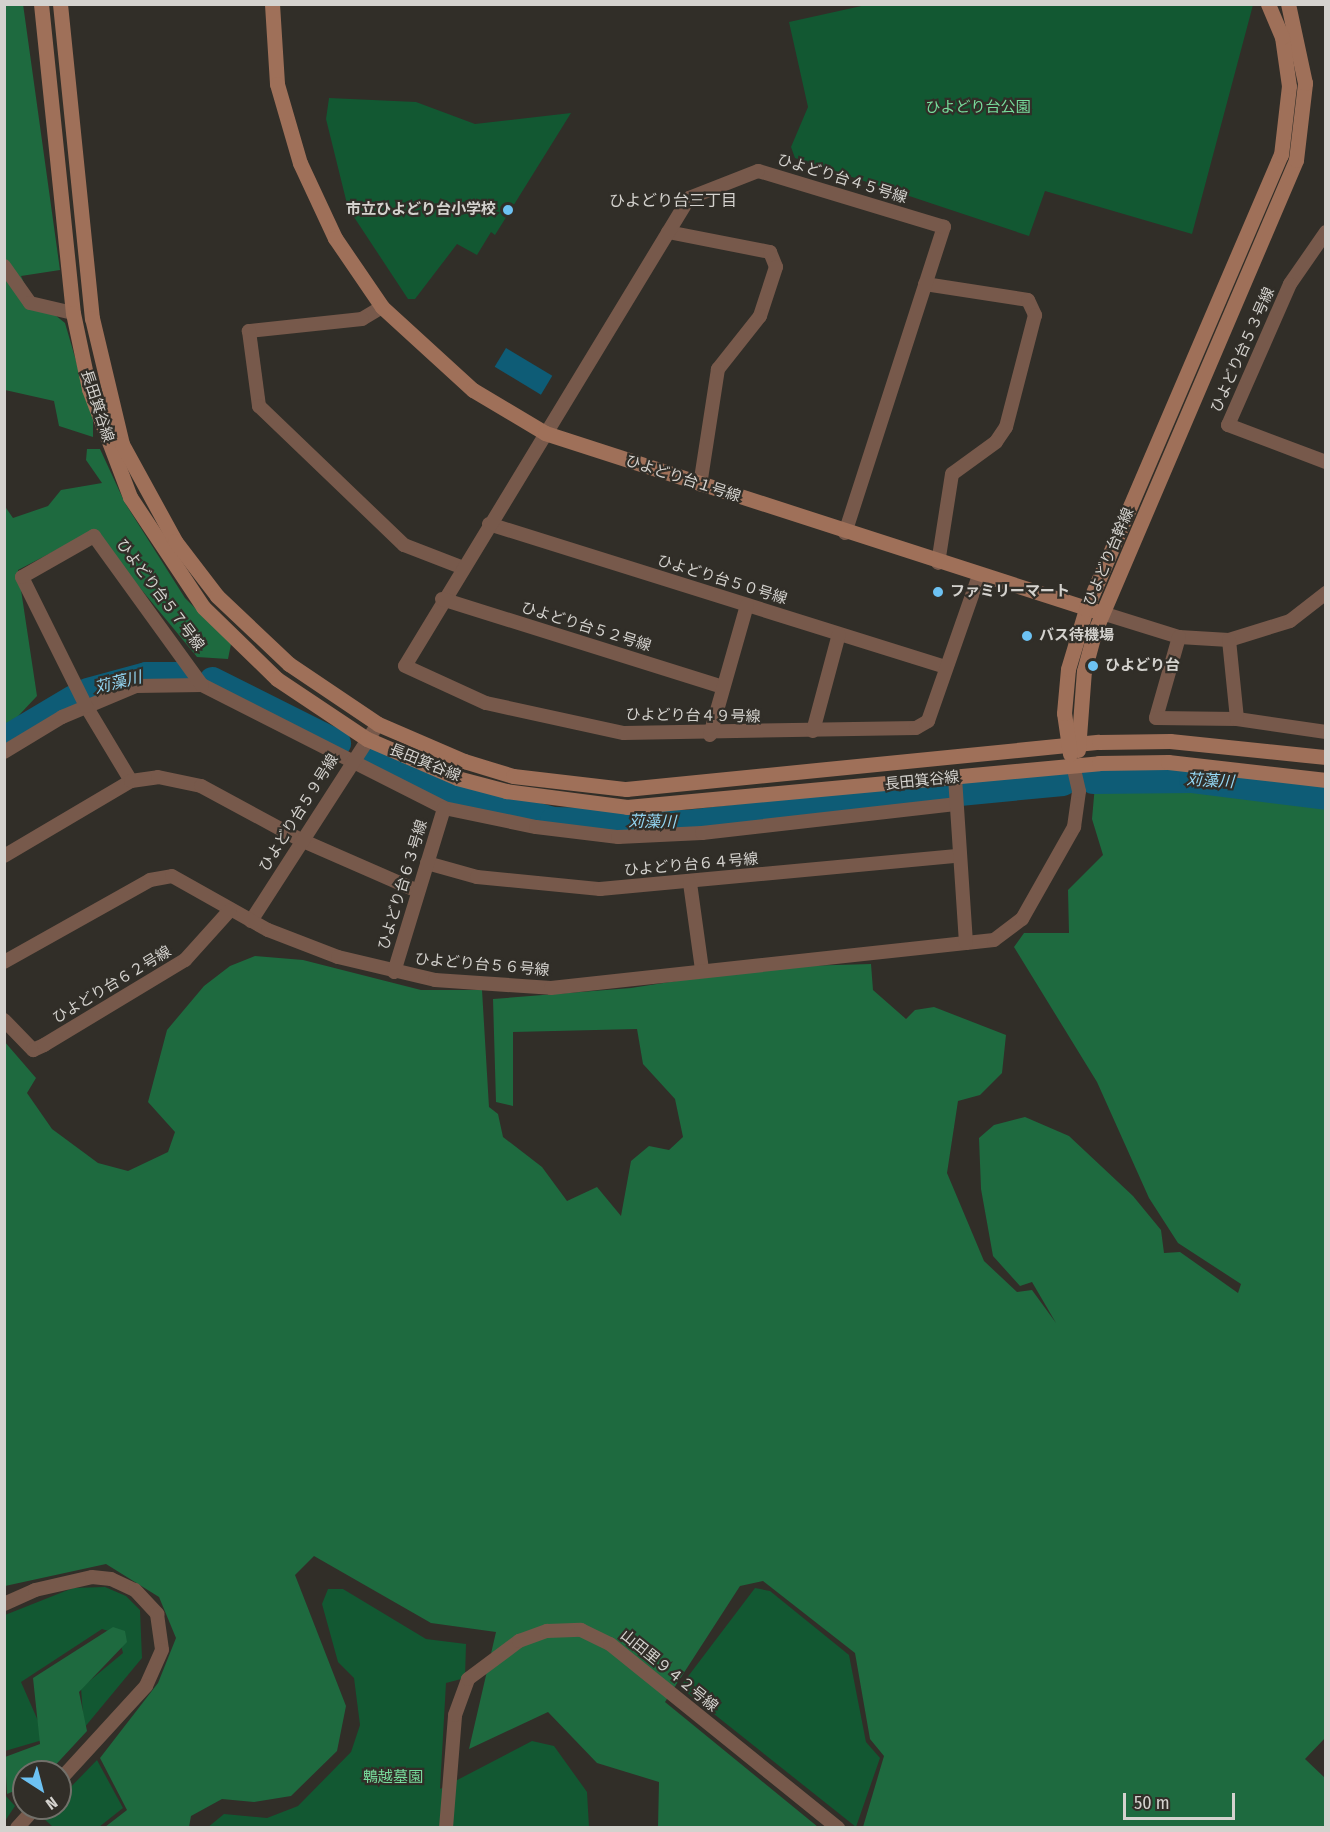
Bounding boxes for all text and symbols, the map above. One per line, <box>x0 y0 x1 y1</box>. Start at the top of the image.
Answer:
park label: ひよどり台公園 <box>926 99 1030 117</box>
street label: ひよどり台４５号線 <box>775 151 909 207</box>
district label: ひよどり台三丁目 <box>609 191 737 211</box>
place label: 市立ひよどり台小学校 <box>346 201 496 219</box>
marker: 市立ひよどり台小学校 <box>501 203 515 217</box>
street label: ひよどり台５３号線 <box>1207 285 1279 415</box>
street label: 長田箕谷線 <box>77 368 117 444</box>
street label: ひよどり台１号線 <box>623 452 743 506</box>
street label: ひよどり台幹線 <box>1080 505 1138 609</box>
street label: ひよどり台５７号線 <box>112 536 208 654</box>
street label: ひよどり台５０号線 <box>655 552 789 608</box>
place label: ファミリーマート <box>950 583 1070 601</box>
marker: ファミリーマート <box>931 585 945 599</box>
street label: ひよどり台５２号線 <box>519 599 653 655</box>
place label: バス待機場 <box>1039 627 1114 645</box>
marker: バス待機場 <box>1020 629 1034 643</box>
place label: ひよどり台 <box>1105 657 1180 675</box>
marker: ひよどり台 <box>1086 659 1100 673</box>
water label: 苅藻川 <box>92 668 144 698</box>
street label: ひよどり台４９号線 <box>625 706 761 726</box>
street label: 長田箕谷線 <box>387 741 463 785</box>
street label: ひよどり台５９号線 <box>256 751 342 875</box>
street label: 長田箕谷線 <box>884 768 960 794</box>
water label: 苅藻川 <box>1186 770 1234 792</box>
water label: 苅藻川 <box>628 812 676 832</box>
street label: ひよどり台６３号線 <box>375 818 431 952</box>
street label: ひよどり台６４号線 <box>623 850 759 880</box>
street label: ひよどり台６２号線 <box>50 943 174 1027</box>
street label: ひよどり台５６号線 <box>414 950 550 980</box>
street label: 山田里９４２号線 <box>617 1626 721 1716</box>
north arrow <box>12 1760 72 1820</box>
park label: 鵯越墓園 <box>363 1769 423 1787</box>
scale bar <box>1126 1781 1238 1819</box>
text: 50 m <box>1134 1792 1170 1814</box>
text: N <box>42 1793 61 1814</box>

